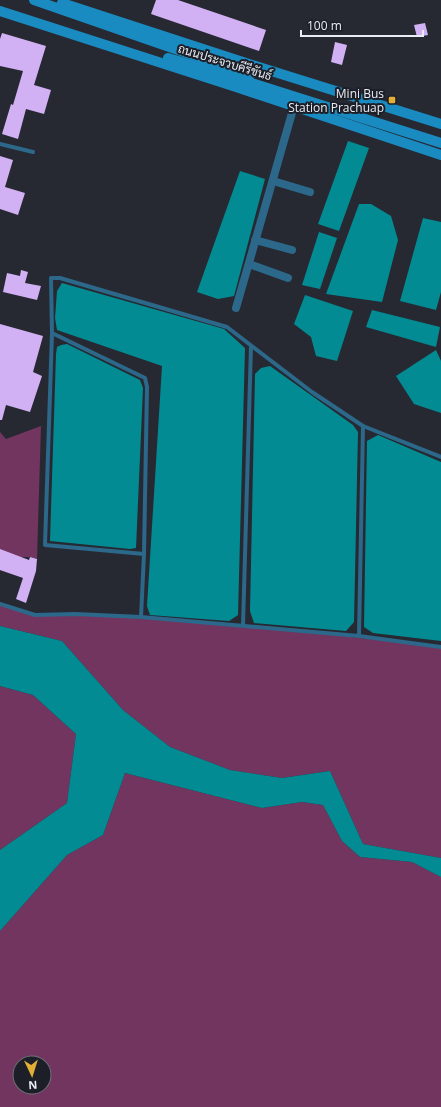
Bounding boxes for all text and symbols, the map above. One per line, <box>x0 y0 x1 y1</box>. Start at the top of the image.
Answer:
scale bar <box>301 12 423 38</box>
text: 100 m <box>307 17 342 34</box>
street label: ถนนประจวบคีรีขันธ์ <box>176 40 274 84</box>
place label: Mini Bus Station Prachuap <box>288 85 384 116</box>
marker: Mini Bus Station Prachuap <box>387 95 397 105</box>
north arrow <box>12 1055 52 1095</box>
text: N <box>28 1078 38 1093</box>

